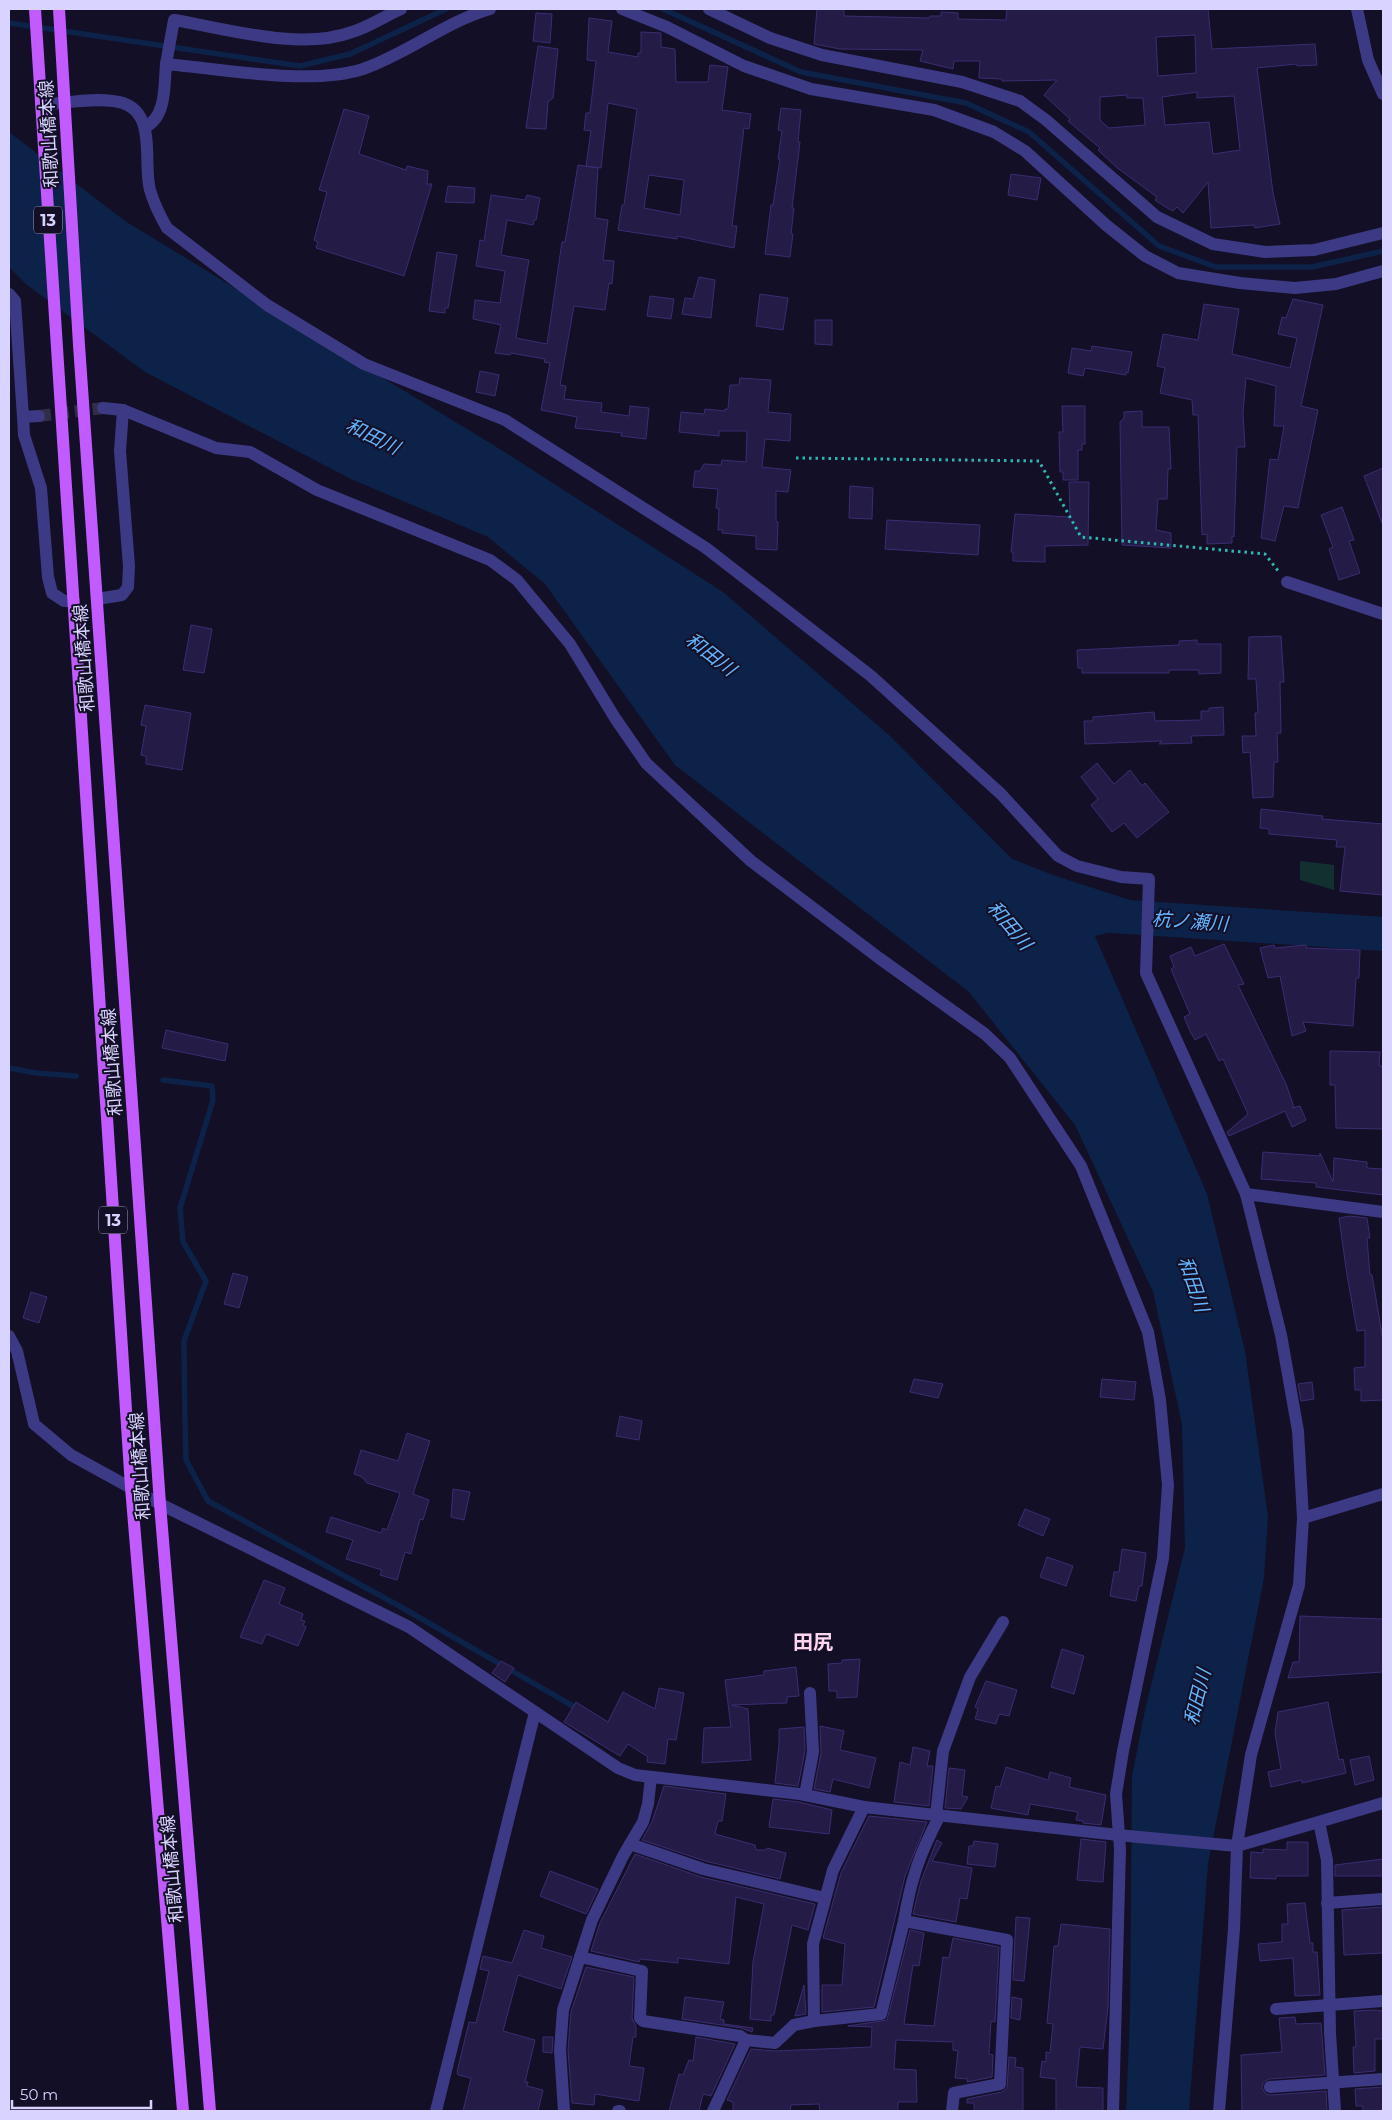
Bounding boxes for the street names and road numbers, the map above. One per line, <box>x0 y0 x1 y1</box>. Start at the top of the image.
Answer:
street label: 和歌山橋本線 <box>35 79 63 189</box>
road number: 13 <box>34 206 62 234</box>
street label: 和歌山橋本線 <box>69 603 99 713</box>
street label: 和歌山橋本線 <box>97 1007 127 1117</box>
road number: 13 <box>99 1206 127 1234</box>
street label: 和歌山橋本線 <box>125 1411 155 1521</box>
street label: 和歌山橋本線 <box>156 1814 188 1924</box>

